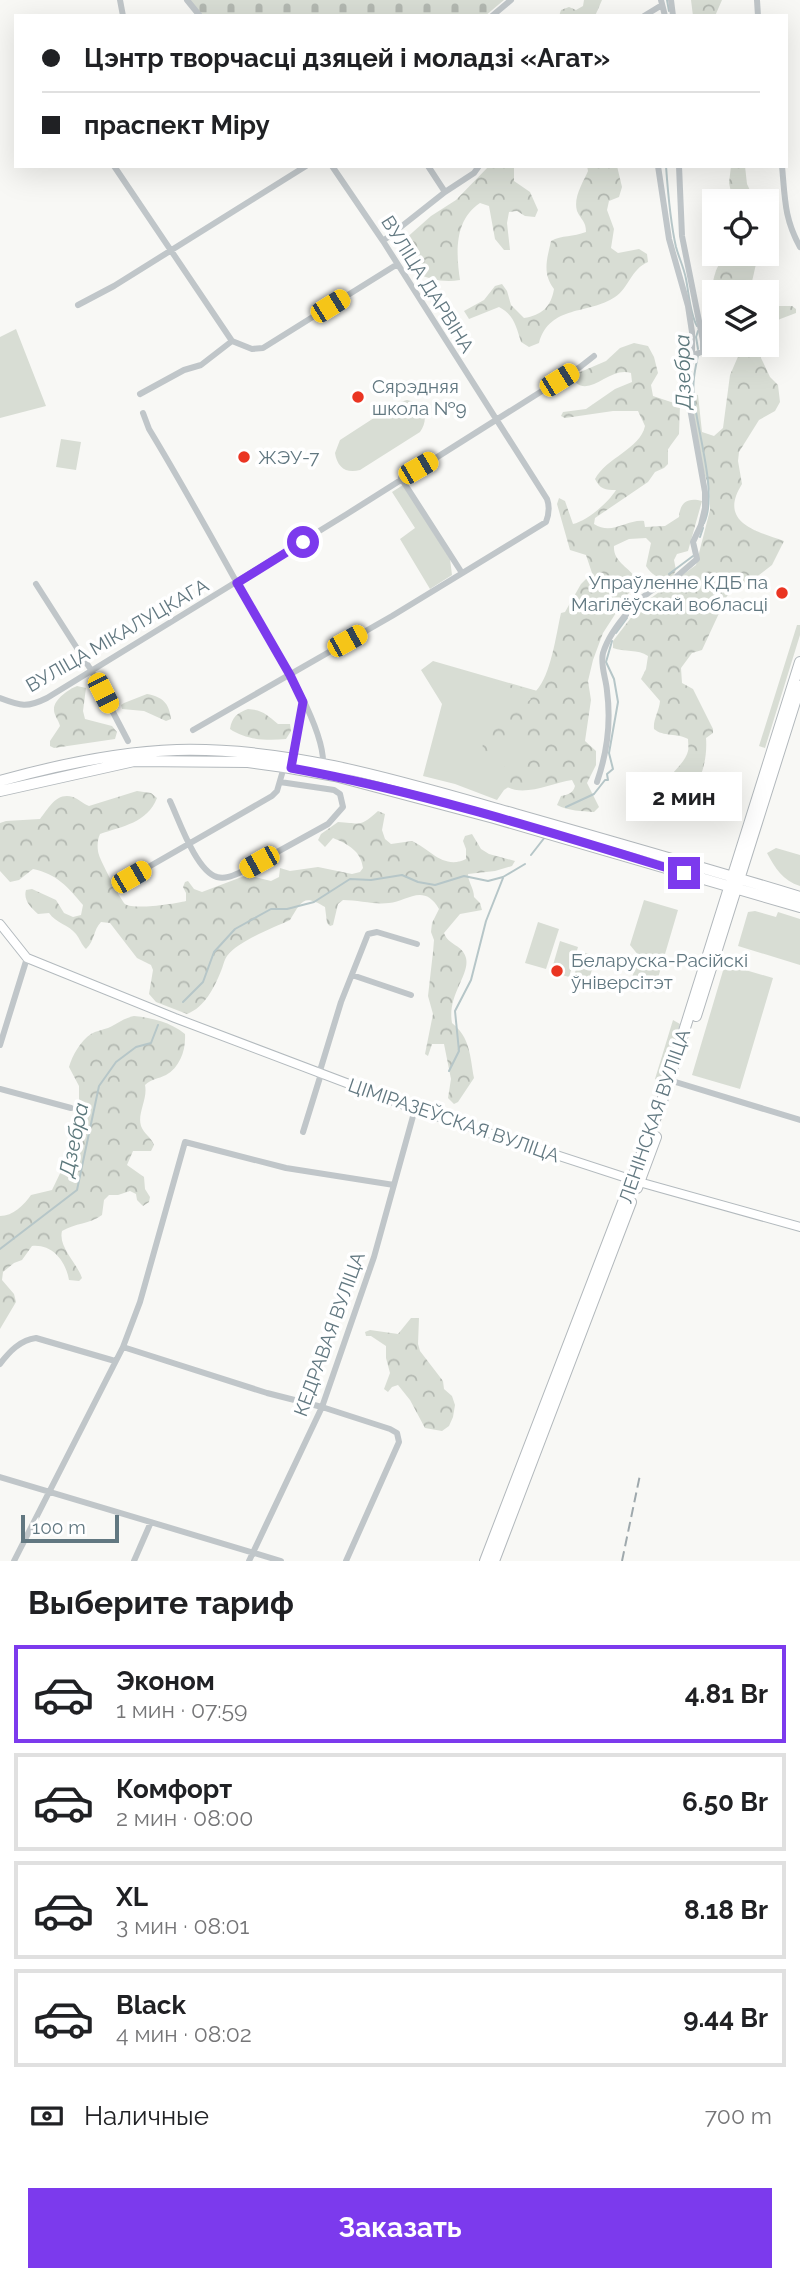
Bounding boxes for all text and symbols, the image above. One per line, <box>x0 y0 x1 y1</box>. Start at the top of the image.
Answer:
text: Цэнтр творчасці дзяцей і моладзі «Агат» <box>84 43 610 73</box>
text: праспект Міру <box>84 110 270 140</box>
map controls <box>702 189 779 357</box>
button: locate <box>702 189 779 266</box>
street label: ВУЛІЦА ДАРВІНА <box>377 212 479 357</box>
button: layers <box>702 280 779 357</box>
car <box>307 286 354 326</box>
water label: Дзебра <box>669 334 696 411</box>
car <box>536 360 583 400</box>
place label: Сярэдняя школа №9 <box>372 375 467 419</box>
marker: Сярэдняя школа №9 <box>350 389 366 405</box>
place label: ЖЭУ-7 <box>258 446 319 468</box>
car <box>395 448 442 488</box>
marker: ЖЭУ-7 <box>236 449 252 465</box>
route start <box>287 526 319 558</box>
place label: Упраўленне КДБ па Магілёўскай вобласці <box>571 571 768 615</box>
street label: ВУЛІЦА МІКАЛУЦКАГА <box>22 574 212 696</box>
marker: Упраўленне КДБ па Магілёўскай вобласці <box>774 585 790 601</box>
car <box>324 622 371 660</box>
car <box>85 670 122 716</box>
callout: 2 мин <box>626 772 742 820</box>
text: 2 мин <box>652 783 716 810</box>
car <box>236 843 283 881</box>
car <box>108 857 155 897</box>
route end <box>668 857 700 889</box>
place label: Беларуска-Расійскі ўніверсітэт <box>571 949 748 993</box>
marker: Беларуска-Расійскі ўніверсітэт <box>549 963 565 979</box>
street label: ЛЕНІНСКАЯ ВУЛІЦА <box>614 1026 694 1206</box>
street label: ЦІМІРАЗЕЎСКАЯ ВУЛІЦА <box>346 1073 563 1167</box>
water label: Дзебра <box>53 1100 94 1180</box>
street label: КЕДРАВАЯ ВУЛІЦА <box>289 1249 369 1419</box>
scale bar <box>21 1512 119 1544</box>
text: 100 m <box>32 1516 86 1538</box>
text: Выберите тариф <box>28 1584 294 1621</box>
icon: car <box>32 1663 95 1726</box>
text: Эконом <box>116 1666 215 1696</box>
text: 4.81 Br <box>685 1679 768 1709</box>
text: 1 мин · 07:59 <box>116 1696 248 1723</box>
icon: car <box>32 1771 95 1834</box>
text: Комфорт <box>116 1774 232 1804</box>
text: 6.50 Br <box>682 1787 768 1817</box>
text: 2 мин · 08:00 <box>116 1804 253 1831</box>
icon: car <box>32 1879 95 1942</box>
text: XL <box>116 1882 148 1912</box>
text: 8.18 Br <box>684 1895 768 1925</box>
text: 3 мин · 08:01 <box>116 1912 249 1939</box>
icon: car <box>32 1987 95 2050</box>
text: Black <box>116 1990 186 2020</box>
text: 9.44 Br <box>683 2003 768 2033</box>
text: 4 мин · 08:02 <box>116 2020 252 2047</box>
icon: cash <box>28 2097 66 2135</box>
text: Наличные <box>84 2101 209 2131</box>
text: 700 m <box>705 2102 772 2129</box>
button: Заказать <box>28 2188 772 2268</box>

